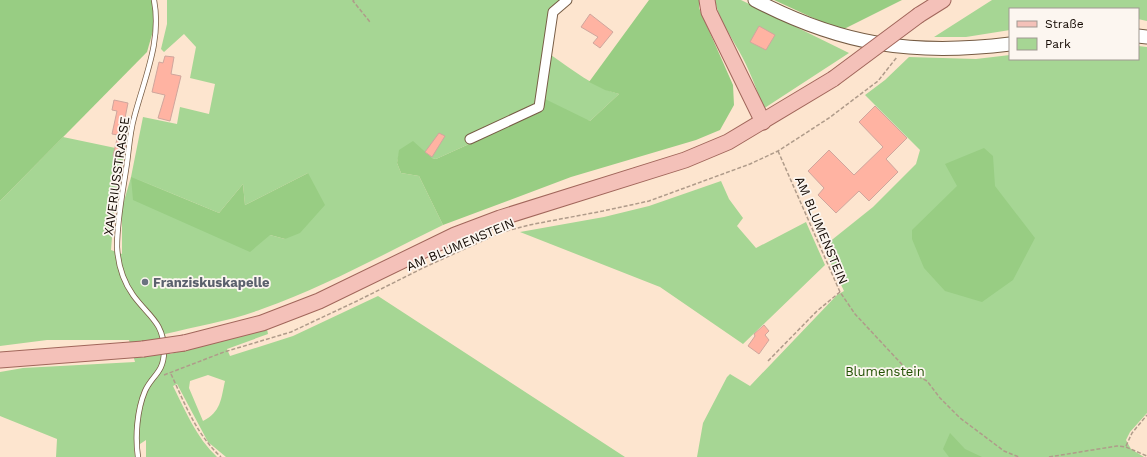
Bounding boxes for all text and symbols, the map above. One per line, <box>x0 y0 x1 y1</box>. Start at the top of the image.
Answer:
legend <box>1009 8 1139 60</box>
text: Straße <box>1045 17 1084 31</box>
text: Park <box>1045 37 1071 51</box>
street label: XAVERIUSSTRASSE <box>101 116 132 237</box>
street label: AM BLUMENSTEIN <box>792 174 851 286</box>
street label: AM BLUMENSTEIN <box>404 215 516 274</box>
place label: Franziskuskapelle <box>153 275 270 290</box>
marker: Franziskuskapelle <box>140 277 150 287</box>
park label: Blumenstein <box>845 364 925 379</box>

